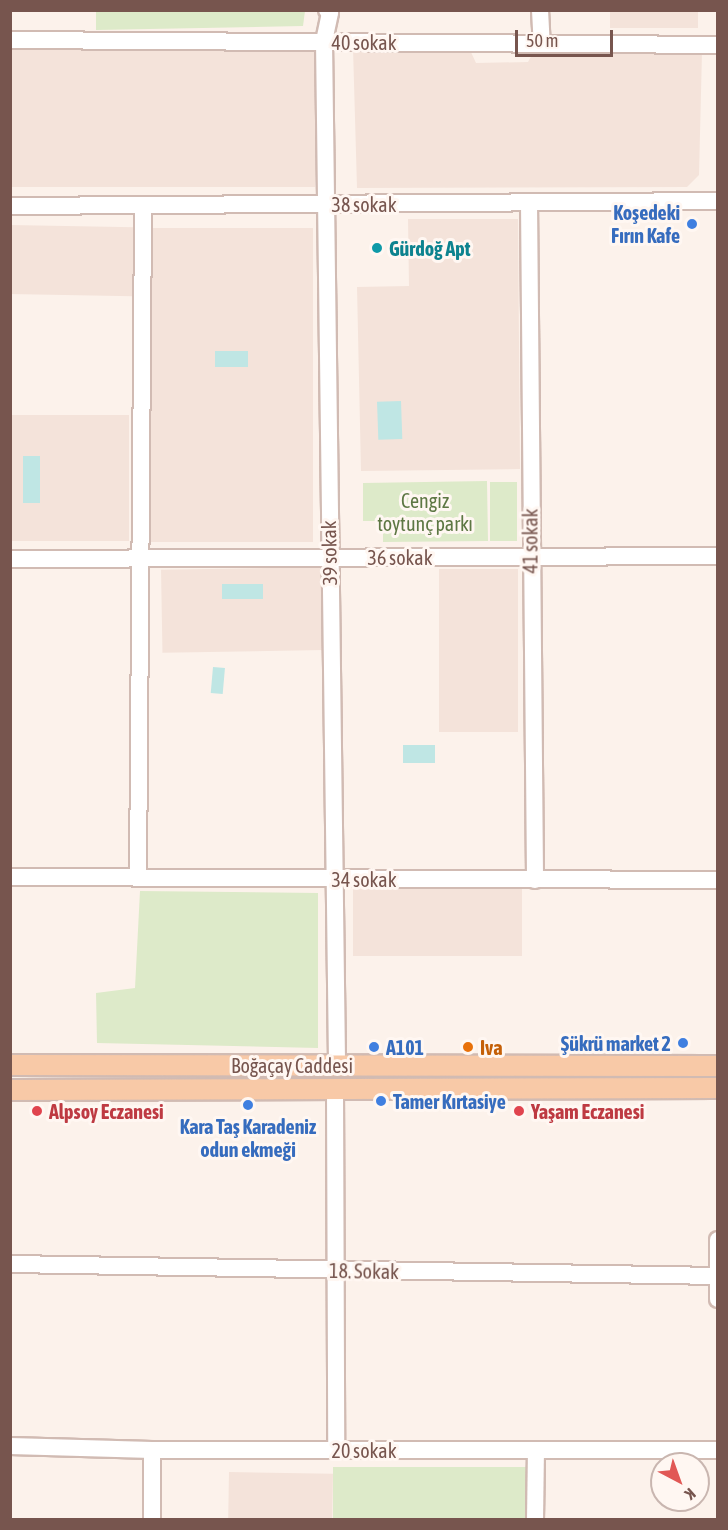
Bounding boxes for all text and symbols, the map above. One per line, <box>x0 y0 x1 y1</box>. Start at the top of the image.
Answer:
scale bar <box>518 18 616 56</box>
street label: 40 sokak <box>332 30 396 54</box>
text: 50 m <box>526 30 558 51</box>
street label: 38 sokak <box>332 192 396 216</box>
place label: Koşedeki Fırın Kafe <box>611 201 680 248</box>
marker: Koşedeki Fırın Kafe <box>685 217 699 231</box>
place label: Gürdoğ Apt <box>389 236 470 260</box>
marker: Gürdoğ Apt <box>370 241 384 255</box>
park label: Cengiz toytunç parkı <box>377 488 473 535</box>
street label: 41 sokak <box>518 509 542 573</box>
street label: 39 sokak <box>316 520 342 586</box>
street label: 36 sokak <box>368 545 432 569</box>
street label: 34 sokak <box>332 867 396 891</box>
place label: Şükrü market 2 <box>561 1031 671 1055</box>
place label: A101 <box>386 1035 424 1059</box>
place label: Iva <box>480 1035 502 1059</box>
marker: Şükrü market 2 <box>676 1036 690 1050</box>
marker: A101 <box>367 1040 381 1054</box>
marker: Iva <box>461 1040 475 1054</box>
street label: Boğaçay Caddesi <box>231 1053 353 1077</box>
place label: Tamer Kırtasiye <box>393 1089 506 1113</box>
marker: Tamer Kırtasiye <box>374 1094 388 1108</box>
marker: Kara Taş Karadeniz odun ekmeği <box>241 1098 255 1112</box>
place label: Alpsoy Eczanesi <box>49 1099 164 1123</box>
place label: Yaşam Eczanesi <box>531 1099 644 1123</box>
marker: Alpsoy Eczanesi <box>30 1104 44 1118</box>
marker: Yaşam Eczanesi <box>512 1104 526 1118</box>
place label: Kara Taş Karadeniz odun ekmeği <box>180 1114 316 1161</box>
street label: 18. Sokak <box>329 1258 399 1284</box>
street label: 20 sokak <box>332 1438 396 1462</box>
north arrow <box>650 1452 710 1512</box>
text: K <box>682 1485 699 1503</box>

